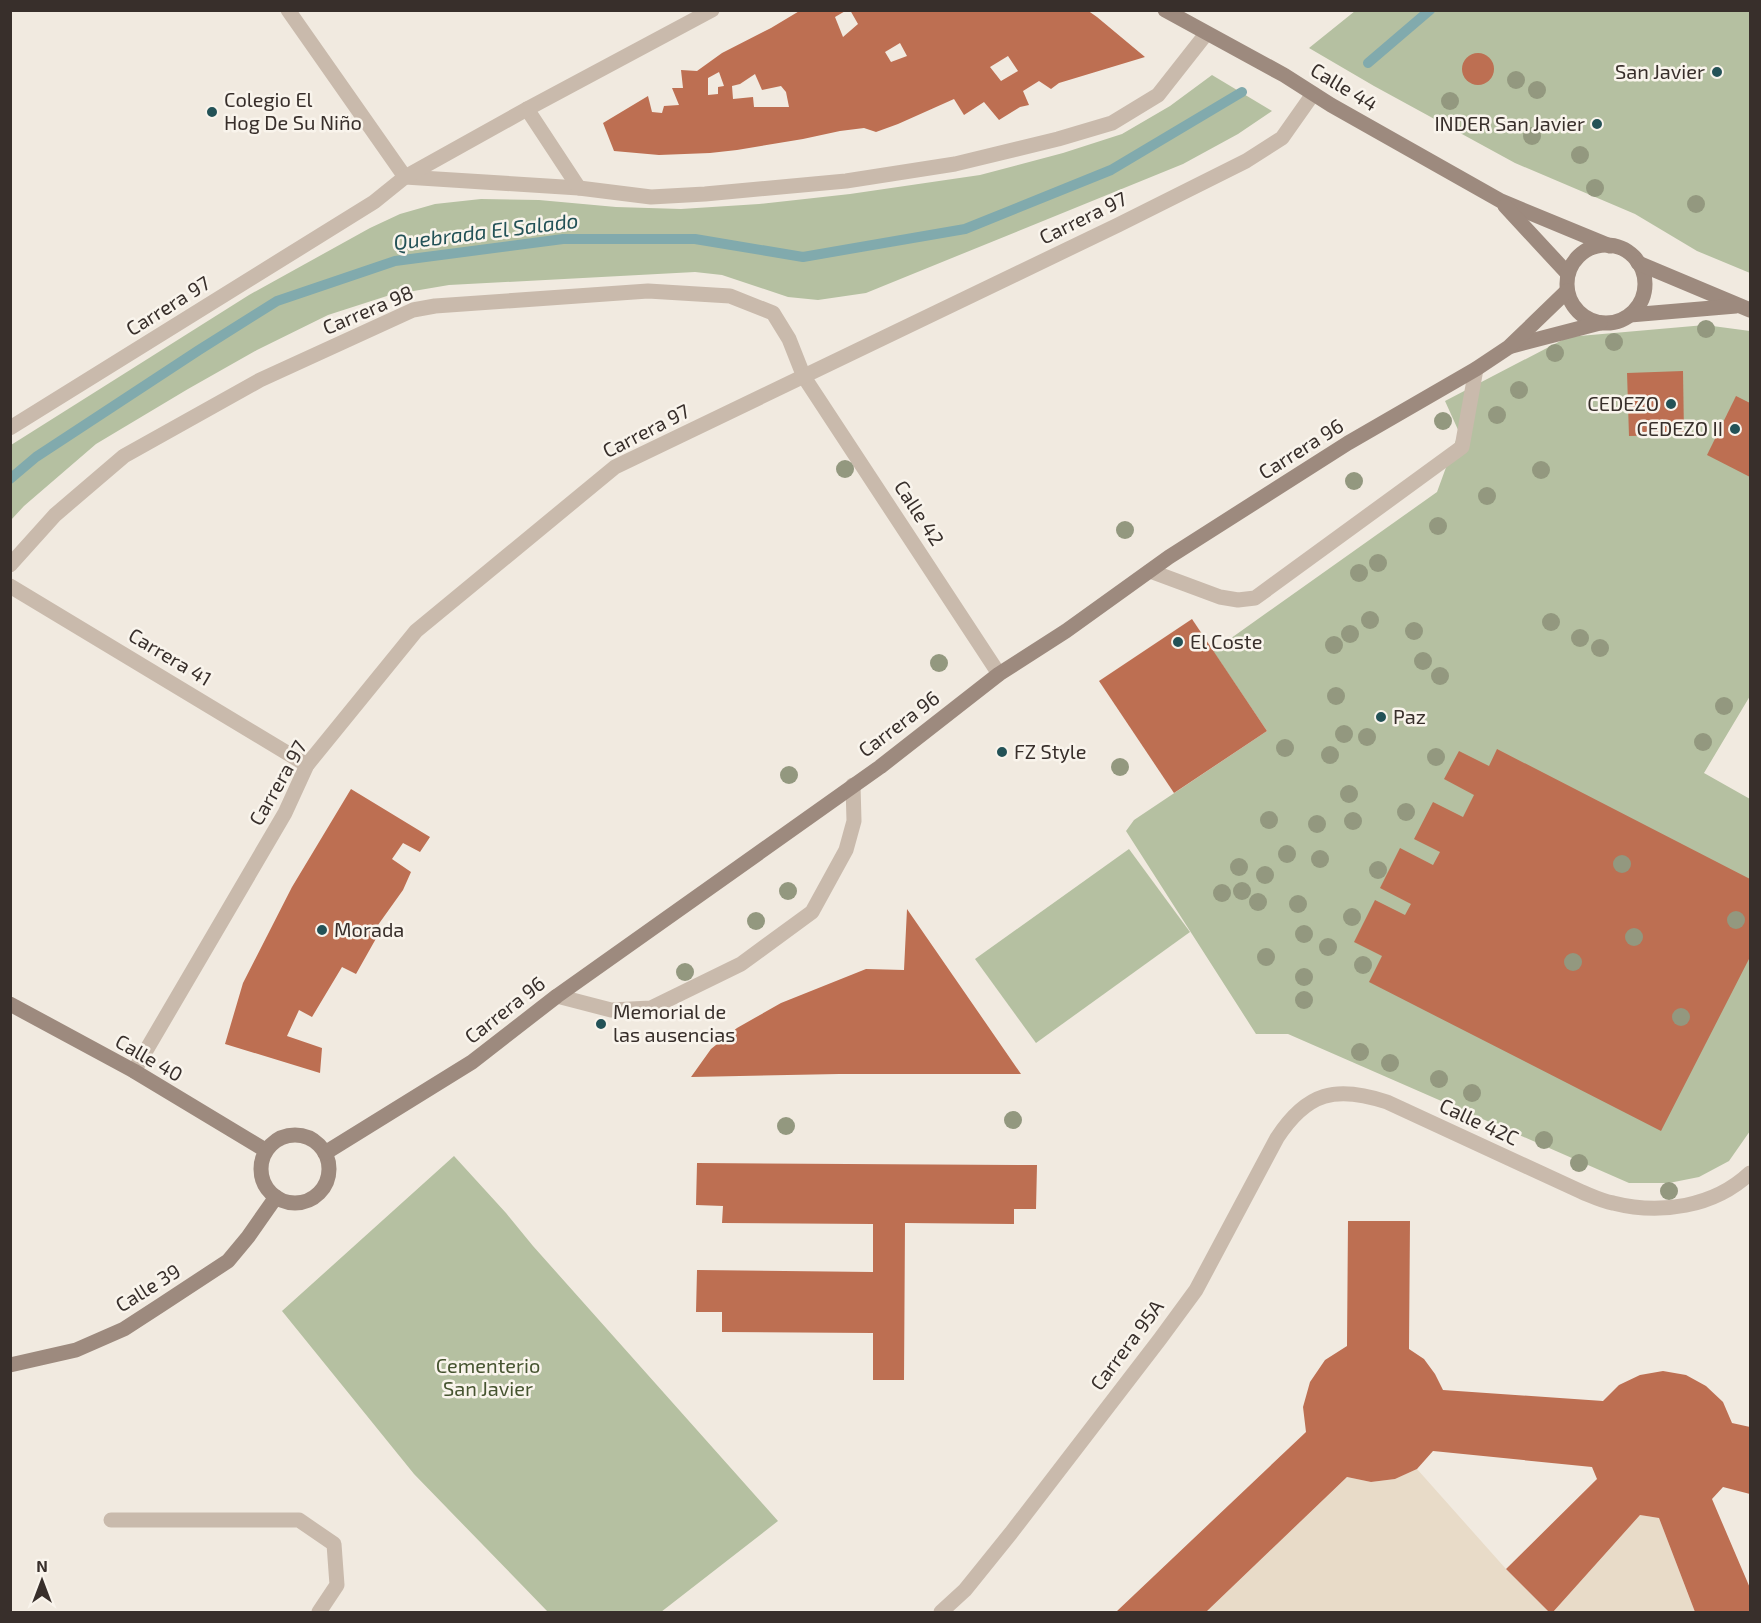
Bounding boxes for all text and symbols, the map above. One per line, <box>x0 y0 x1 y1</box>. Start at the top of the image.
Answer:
street label: Calle 44 <box>1307 57 1382 116</box>
place label: San Javier <box>1615 59 1705 83</box>
marker: San Javier <box>1710 65 1724 79</box>
place label: Colegio El Hog De Su Niño <box>224 87 362 134</box>
marker: Colegio El Hog De Su Niño <box>205 105 219 119</box>
place label: INDER San Javier <box>1434 111 1585 135</box>
marker: INDER San Javier <box>1590 117 1604 131</box>
street label: Carrera 97 <box>1035 186 1130 249</box>
water label: Quebrada El Salado <box>392 207 580 255</box>
street label: Carrera 97 <box>121 270 214 340</box>
street label: Carrera 98 <box>319 279 416 339</box>
place label: CEDEZO <box>1587 391 1659 415</box>
marker: CEDEZO <box>1664 397 1678 411</box>
street label: Carrera 97 <box>598 398 693 462</box>
street label: Carrera 96 <box>1254 413 1347 484</box>
place label: CEDEZO II <box>1636 416 1723 440</box>
marker: CEDEZO II <box>1728 422 1742 436</box>
street label: Calle 42 <box>890 475 950 550</box>
street label: Carrera 41 <box>125 622 216 690</box>
place label: El Coste <box>1190 629 1262 653</box>
marker: El Coste <box>1171 635 1185 649</box>
street label: Carrera 96 <box>853 685 944 761</box>
place label: Paz <box>1393 704 1426 728</box>
marker: Paz <box>1374 710 1388 724</box>
street label: Carrera 97 <box>243 736 311 829</box>
place label: FZ Style <box>1014 739 1087 763</box>
marker: FZ Style <box>995 745 1009 759</box>
place label: Morada <box>334 917 404 941</box>
marker: Morada <box>315 923 329 937</box>
street label: Carrera 96 <box>459 970 549 1048</box>
place label: Memorial de las ausencias <box>613 999 735 1046</box>
marker: Memorial de las ausencias <box>594 1017 608 1031</box>
street label: Calle 40 <box>112 1028 187 1086</box>
street label: Calle 42C <box>1436 1092 1523 1150</box>
street label: Calle 39 <box>111 1258 184 1316</box>
street label: Carrera 95A <box>1084 1294 1168 1394</box>
park label: Cementerio San Javier <box>436 1353 540 1400</box>
north arrow <box>12 1551 72 1611</box>
text: N <box>36 1556 48 1575</box>

